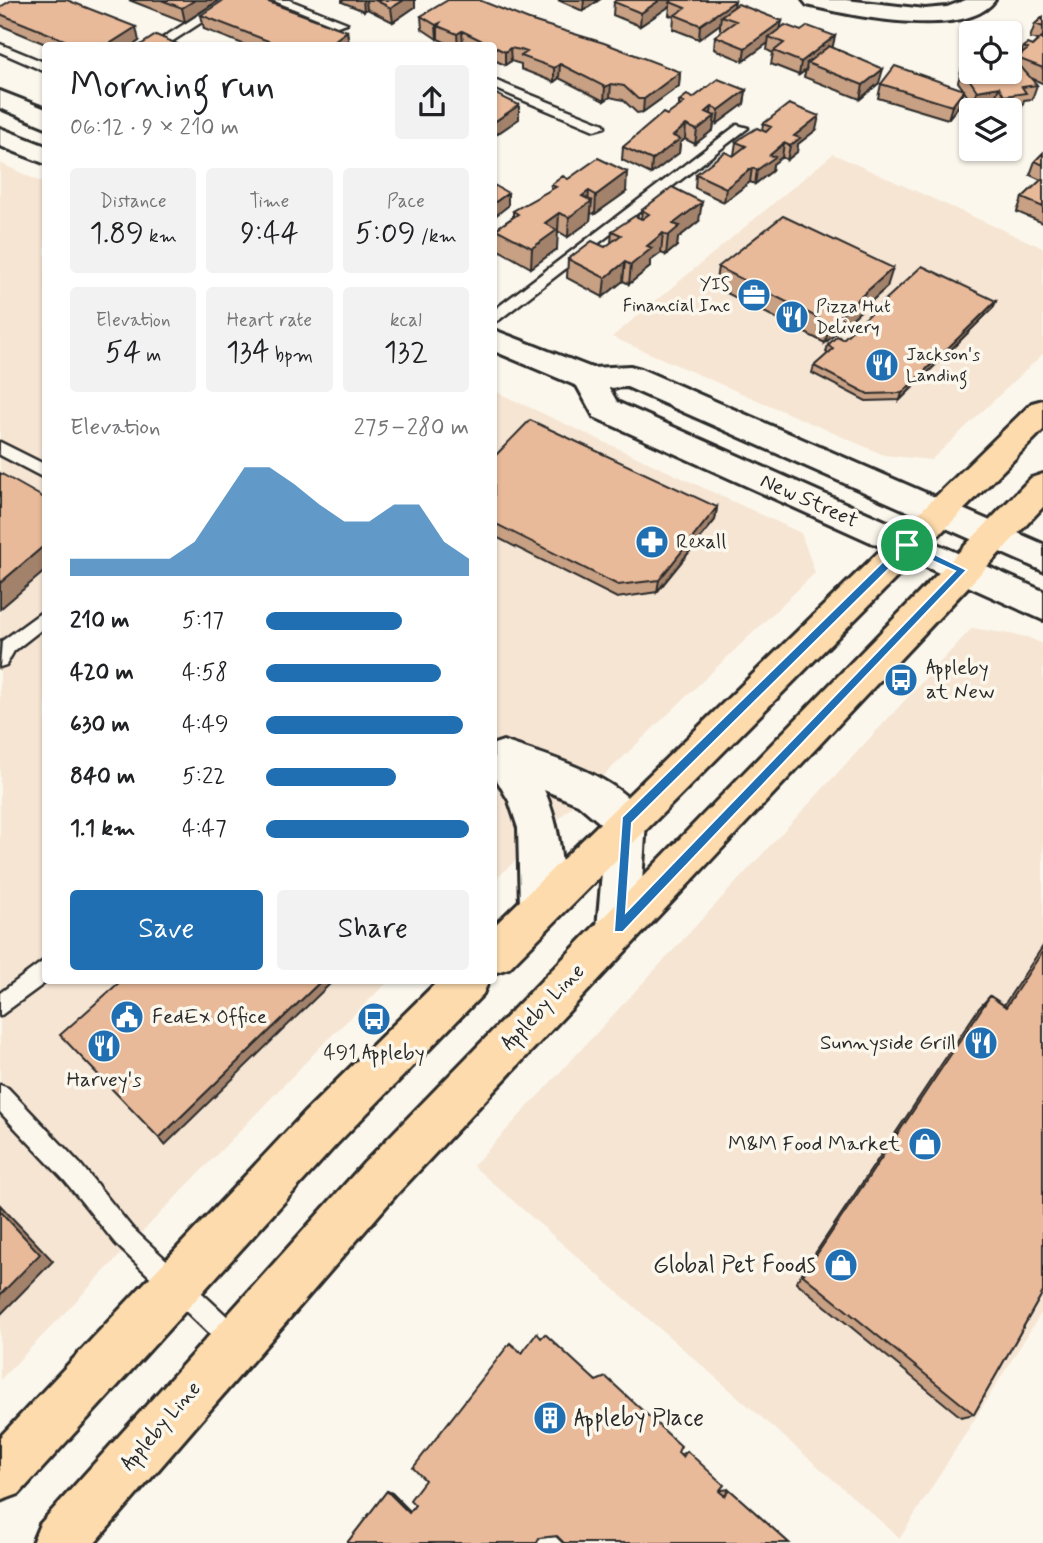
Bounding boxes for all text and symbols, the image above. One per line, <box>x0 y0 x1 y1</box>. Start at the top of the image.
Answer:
map controls <box>959 21 1022 161</box>
button: locate <box>959 21 1022 84</box>
text: Morning run <box>70 62 275 111</box>
button: share <box>395 65 469 139</box>
button: layers <box>959 98 1022 161</box>
text: 06:12 · 9 × 210 m <box>70 113 239 143</box>
text: Distance <box>100 189 167 214</box>
text: Time <box>250 189 289 214</box>
text: Pace <box>387 189 425 214</box>
text: 1.89 <box>90 214 144 253</box>
text: 9:44 <box>240 214 299 253</box>
text: 5:09 <box>355 214 416 253</box>
text: km <box>144 224 177 249</box>
text: /km <box>416 224 457 249</box>
place label: YIS Financial Inc <box>623 273 730 318</box>
office icon: YIS Financial Inc <box>735 276 773 314</box>
place label: Pizza Hut Delivery <box>816 295 891 340</box>
restaurant icon: Pizza Hut Delivery <box>773 298 811 336</box>
text: Elevation <box>96 308 171 333</box>
text: Heart rate <box>227 308 312 333</box>
text: kcal <box>390 308 422 333</box>
text: 54 <box>105 333 141 372</box>
text: 134 <box>226 333 270 372</box>
text: 132 <box>384 333 428 372</box>
text: m <box>141 343 161 368</box>
text: bpm <box>270 343 313 368</box>
place label: Jackson's Landing <box>906 343 980 390</box>
restaurant icon: Jackson's Landing <box>863 346 901 384</box>
text: Elevation <box>70 413 161 443</box>
text: 275–280 m <box>353 413 469 443</box>
street label: New Street <box>756 467 862 535</box>
pin <box>877 515 937 575</box>
pharmacy icon: Rexall <box>633 523 671 561</box>
icon: arrive <box>888 526 926 564</box>
place label: Rexall <box>676 528 726 556</box>
text: 210 m <box>70 606 130 636</box>
text: 5:17 <box>182 606 224 636</box>
place label: Appleby at New <box>926 654 995 706</box>
text: 420 m <box>70 658 134 688</box>
text: 4:58 <box>182 658 228 688</box>
bus stop icon: Appleby at New <box>882 661 920 699</box>
text: 630 m <box>70 710 130 740</box>
text: 4:49 <box>182 710 229 740</box>
text: 840 m <box>70 762 135 792</box>
text: 5:22 <box>182 762 225 792</box>
text: 1.1 km <box>70 814 135 844</box>
text: 4:47 <box>182 814 226 844</box>
button: Save <box>70 890 263 970</box>
button: Share <box>277 890 469 970</box>
street label: Appleby Line <box>495 958 592 1057</box>
public building icon: FedEx Office <box>108 998 146 1036</box>
bus stop icon: 491 Appleby <box>355 1000 393 1038</box>
place label: FedEx Office <box>152 1003 267 1031</box>
restaurant icon: Sunnyside Grill <box>962 1024 1000 1062</box>
restaurant icon: Harvey's <box>85 1027 123 1065</box>
place label: Sunnyside Grill <box>820 1029 956 1057</box>
place label: 491 Appleby <box>323 1039 425 1068</box>
place label: Harvey's <box>66 1066 142 1094</box>
shop icon: M&M Food Market <box>906 1125 944 1163</box>
place label: M&M Food Market <box>728 1130 901 1158</box>
shop icon: Global Pet Foods <box>822 1246 860 1284</box>
place label: Global Pet Foods <box>653 1250 816 1281</box>
street label: Appleby Line <box>114 1375 208 1477</box>
building icon: Appleby Place <box>531 1399 569 1437</box>
place label: Appleby Place <box>574 1403 704 1437</box>

